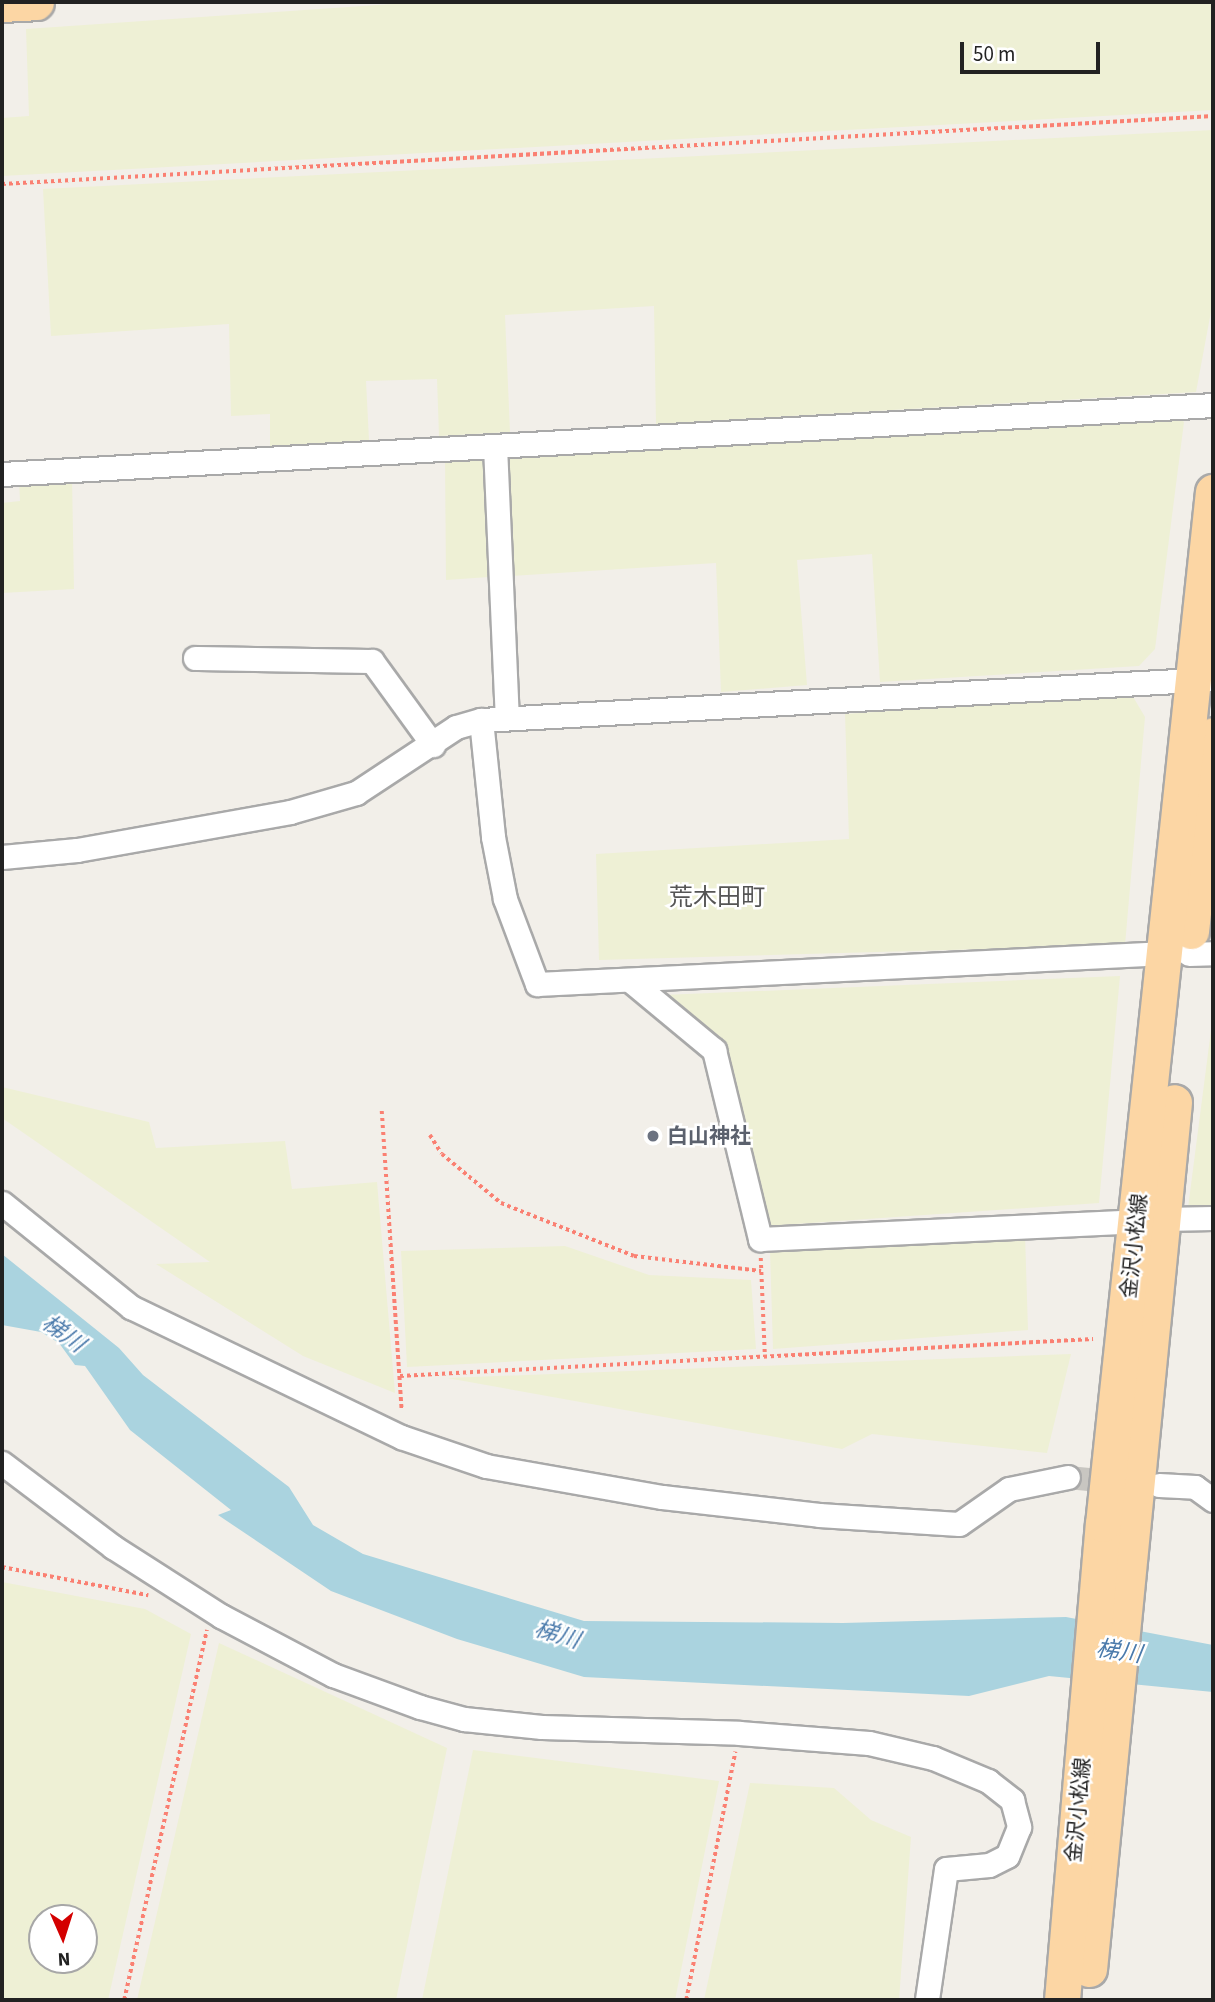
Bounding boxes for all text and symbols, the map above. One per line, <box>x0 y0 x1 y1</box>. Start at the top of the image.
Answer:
scale bar <box>963 28 1103 72</box>
text: 50 m <box>973 39 1015 69</box>
district label: 荒木田町 <box>669 884 765 912</box>
place label: 白山神社 <box>667 1123 751 1149</box>
marker: 白山神社 <box>645 1128 661 1144</box>
street label: 金沢小松線 <box>1116 1192 1152 1300</box>
water label: 梯川 <box>36 1309 90 1359</box>
water label: 梯川 <box>531 1615 583 1655</box>
water label: 梯川 <box>1094 1635 1144 1669</box>
street label: 金沢小松線 <box>1061 1757 1095 1863</box>
north arrow <box>28 1904 98 1974</box>
text: N <box>57 1945 71 1972</box>

